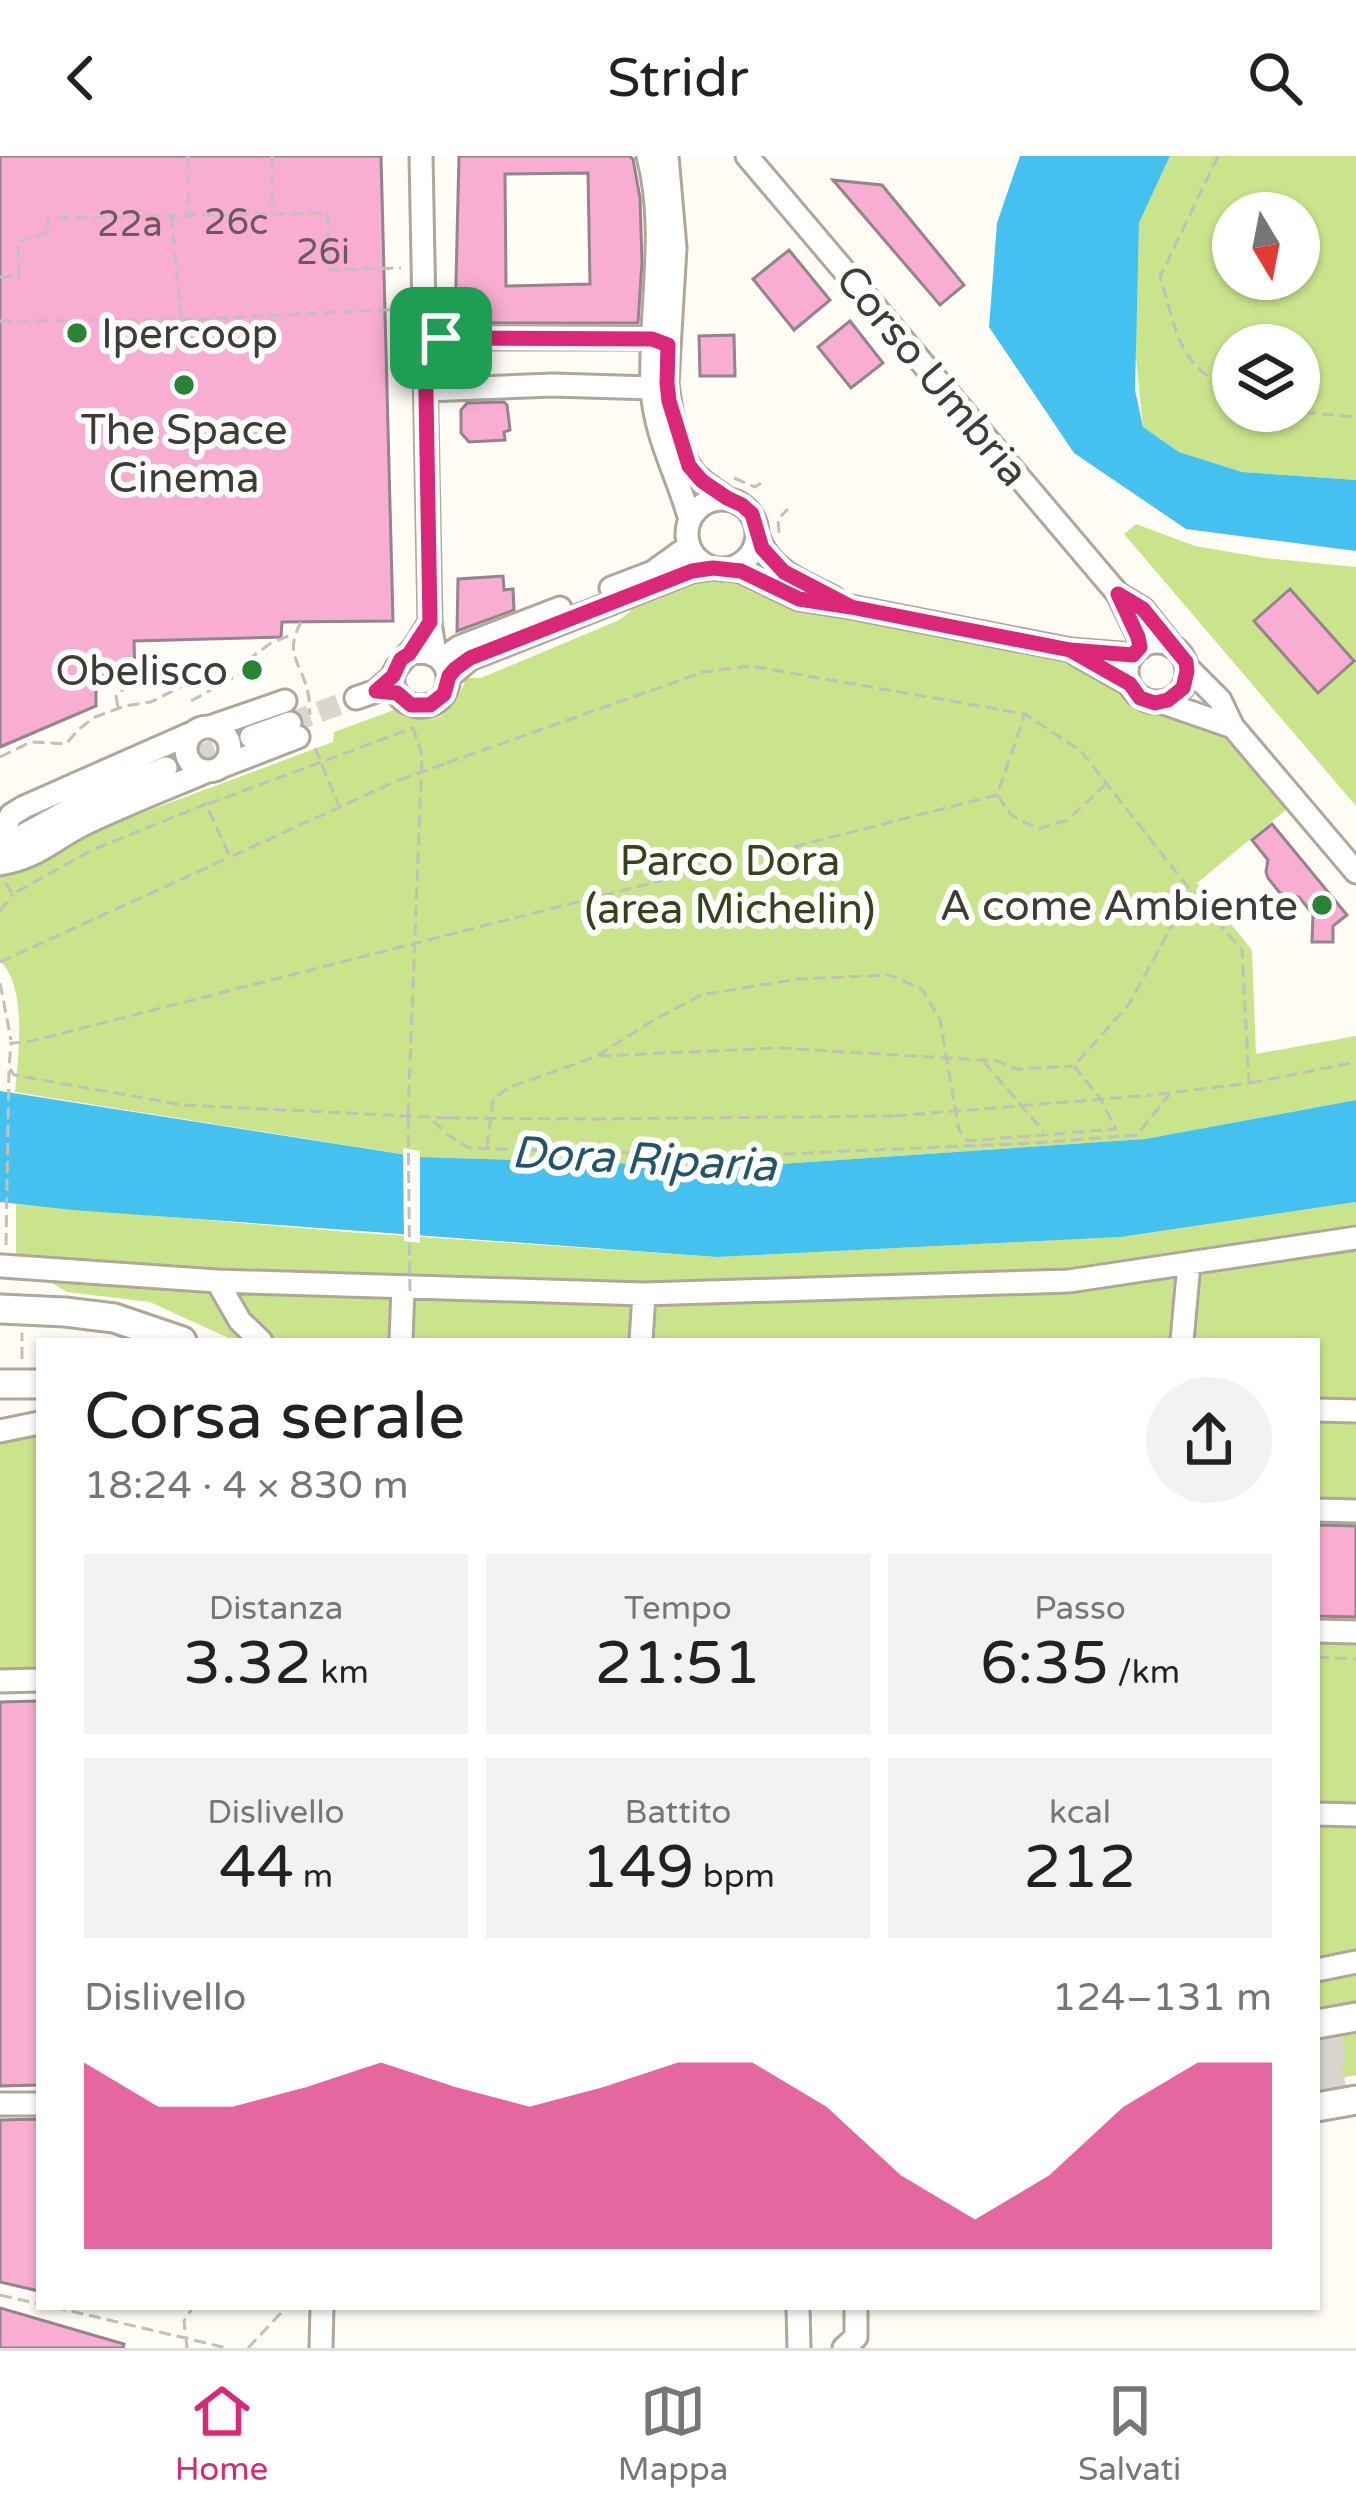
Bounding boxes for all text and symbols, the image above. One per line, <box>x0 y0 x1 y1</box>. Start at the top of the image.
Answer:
icon: back <box>48 45 114 111</box>
icon: search <box>1242 45 1308 111</box>
text: Stridr <box>607 46 749 111</box>
north arrow <box>1212 192 1320 300</box>
map controls <box>1212 192 1320 432</box>
house number: 26c <box>204 201 268 244</box>
house number: 22a <box>97 203 163 246</box>
house number: 26i <box>296 231 350 274</box>
street label: Corso Umbria <box>825 255 1039 497</box>
pin <box>390 287 492 389</box>
icon: arrive <box>408 305 474 371</box>
place label: Ipercoop <box>101 309 278 360</box>
marker: Ipercoop <box>64 320 90 346</box>
button: layers <box>1212 324 1320 432</box>
marker: The Space Cinema <box>171 372 197 398</box>
place label: The Space Cinema <box>80 405 288 504</box>
place label: Obelisco <box>55 646 228 697</box>
marker: Obelisco <box>239 657 265 683</box>
park label: Parco Dora (area Michelin) <box>585 836 875 935</box>
place label: A come Ambiente <box>940 881 1298 932</box>
marker: A come Ambiente <box>1309 892 1335 918</box>
water label: Dora Riparia <box>510 1126 779 1194</box>
text: Corsa serale <box>84 1377 465 1457</box>
button: share <box>1146 1377 1272 1503</box>
text: 18:24 · 4 × 830 m <box>84 1462 409 1509</box>
text: Distanza <box>209 1589 343 1628</box>
text: Tempo <box>624 1589 732 1628</box>
text: Passo <box>1034 1589 1126 1628</box>
text: 3.32 <box>183 1628 312 1700</box>
text: 21:51 <box>595 1628 761 1700</box>
text: 6:35 <box>980 1628 1109 1700</box>
text: km <box>312 1653 369 1692</box>
text: /km <box>1109 1653 1180 1692</box>
text: Dislivello <box>207 1793 345 1832</box>
text: Battito <box>625 1793 731 1832</box>
text: kcal <box>1049 1793 1111 1832</box>
text: 44 <box>219 1832 294 1904</box>
text: 149 <box>581 1832 694 1904</box>
text: 212 <box>1023 1832 1137 1904</box>
text: m <box>294 1857 333 1896</box>
text: bpm <box>694 1857 775 1896</box>
text: Dislivello <box>84 1974 246 2021</box>
text: 124–131 m <box>1052 1974 1272 2021</box>
tab: Home <box>175 2378 268 2489</box>
tab: Mappa <box>618 2378 728 2489</box>
tab: Salvati <box>1078 2378 1181 2489</box>

